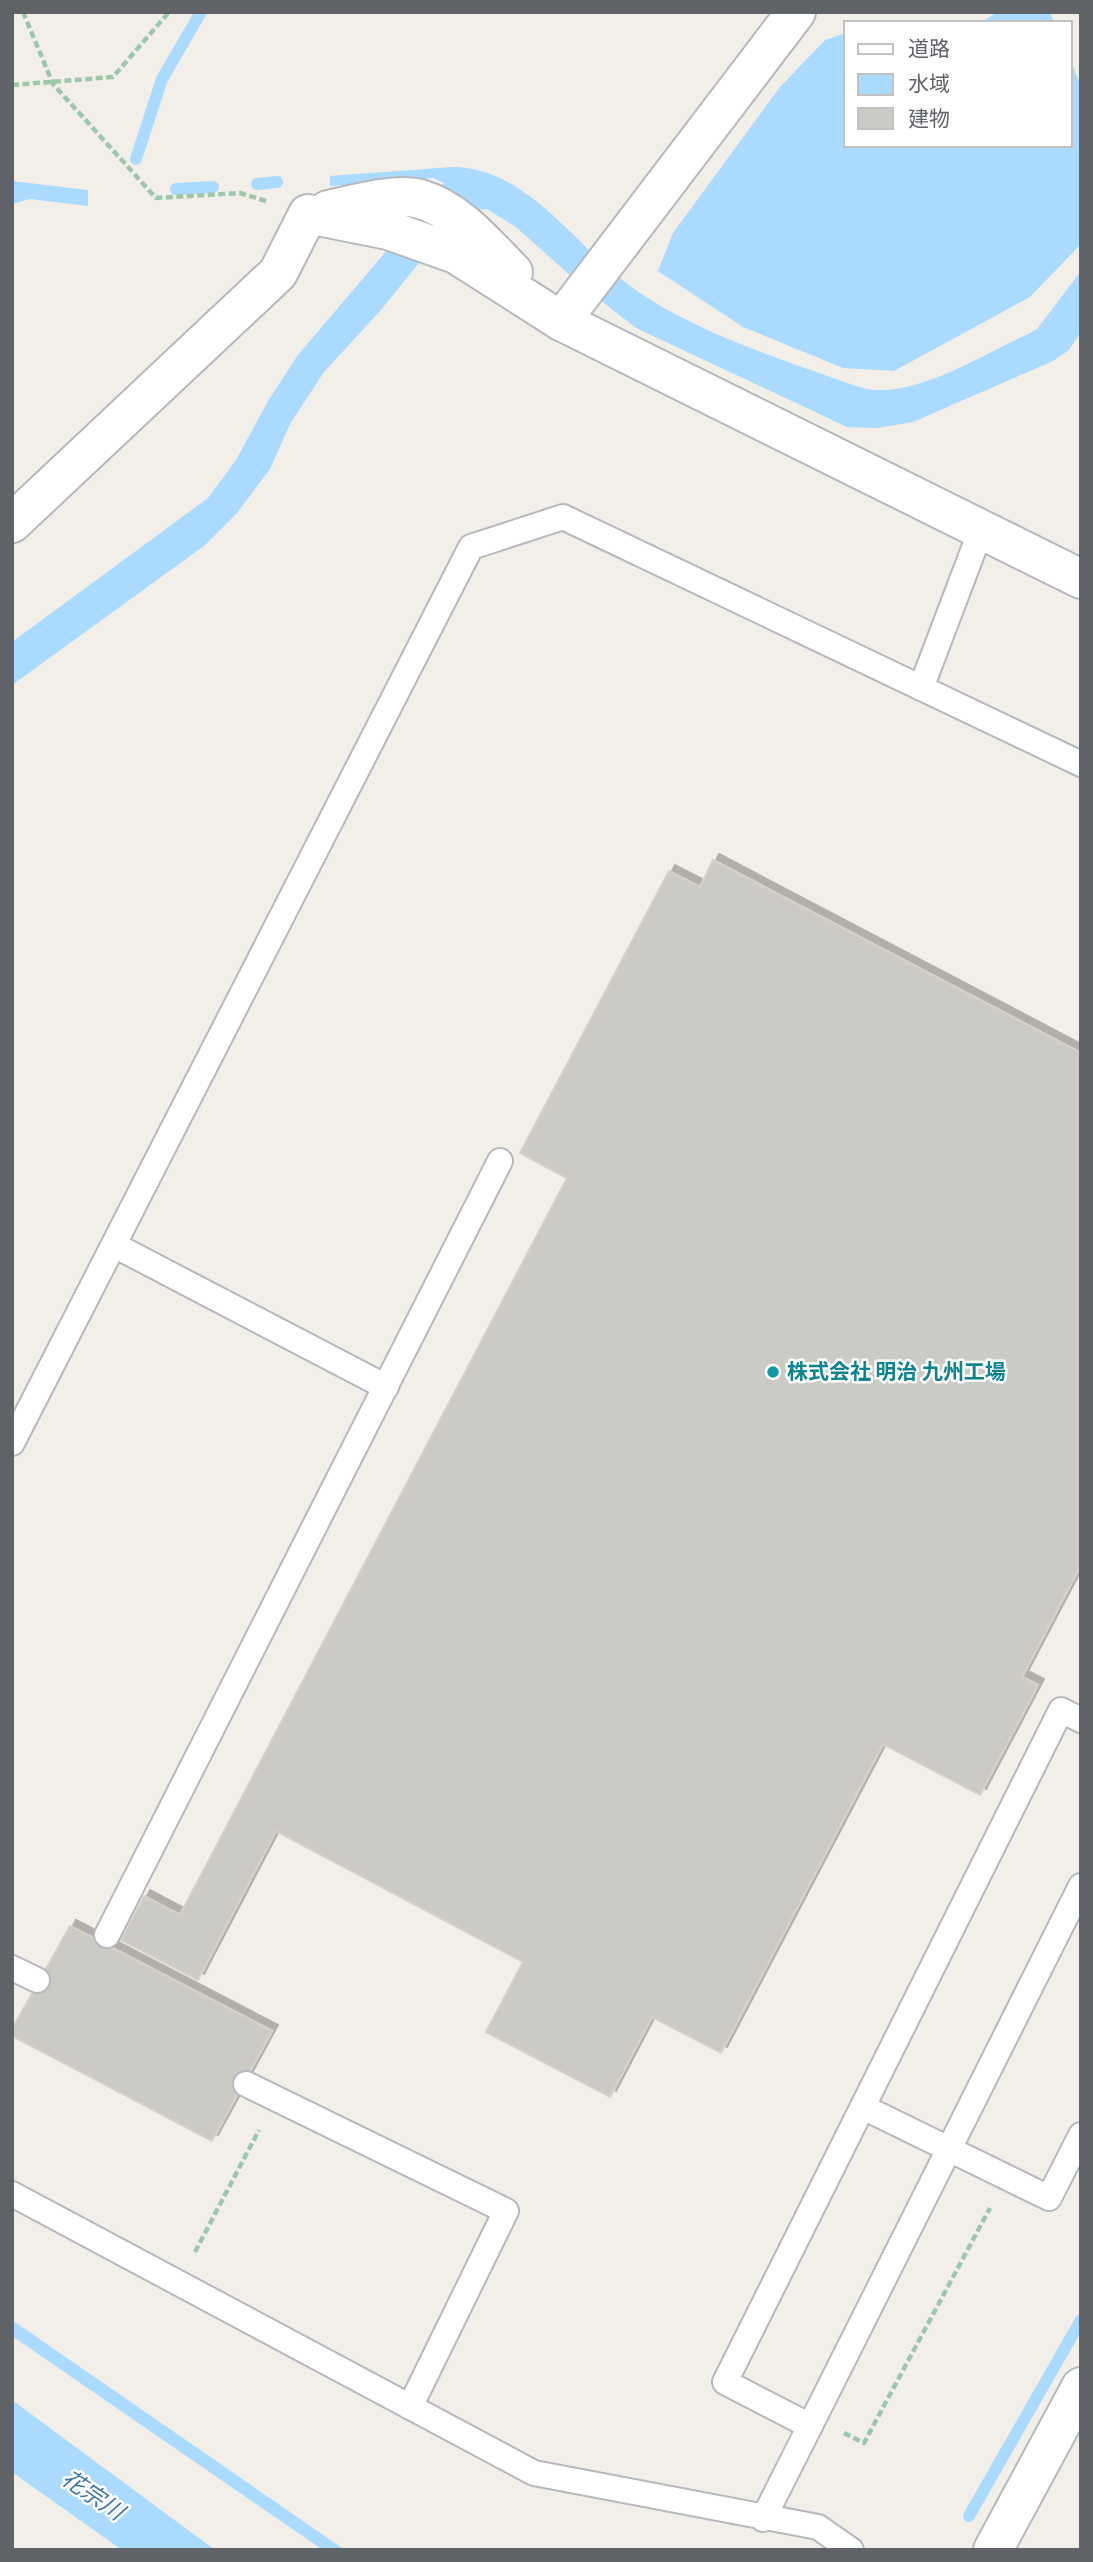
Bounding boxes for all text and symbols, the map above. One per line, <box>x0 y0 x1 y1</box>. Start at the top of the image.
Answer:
legend <box>844 21 1072 147</box>
text: 道路 <box>908 36 950 62</box>
text: 水域 <box>908 71 950 97</box>
text: 建物 <box>908 106 950 132</box>
place label: 株式会社 明治 九州工場 <box>787 1359 1006 1385</box>
marker: 株式会社 明治 九州工場 <box>765 1364 781 1380</box>
water label: 花宗川 <box>57 2464 132 2528</box>

